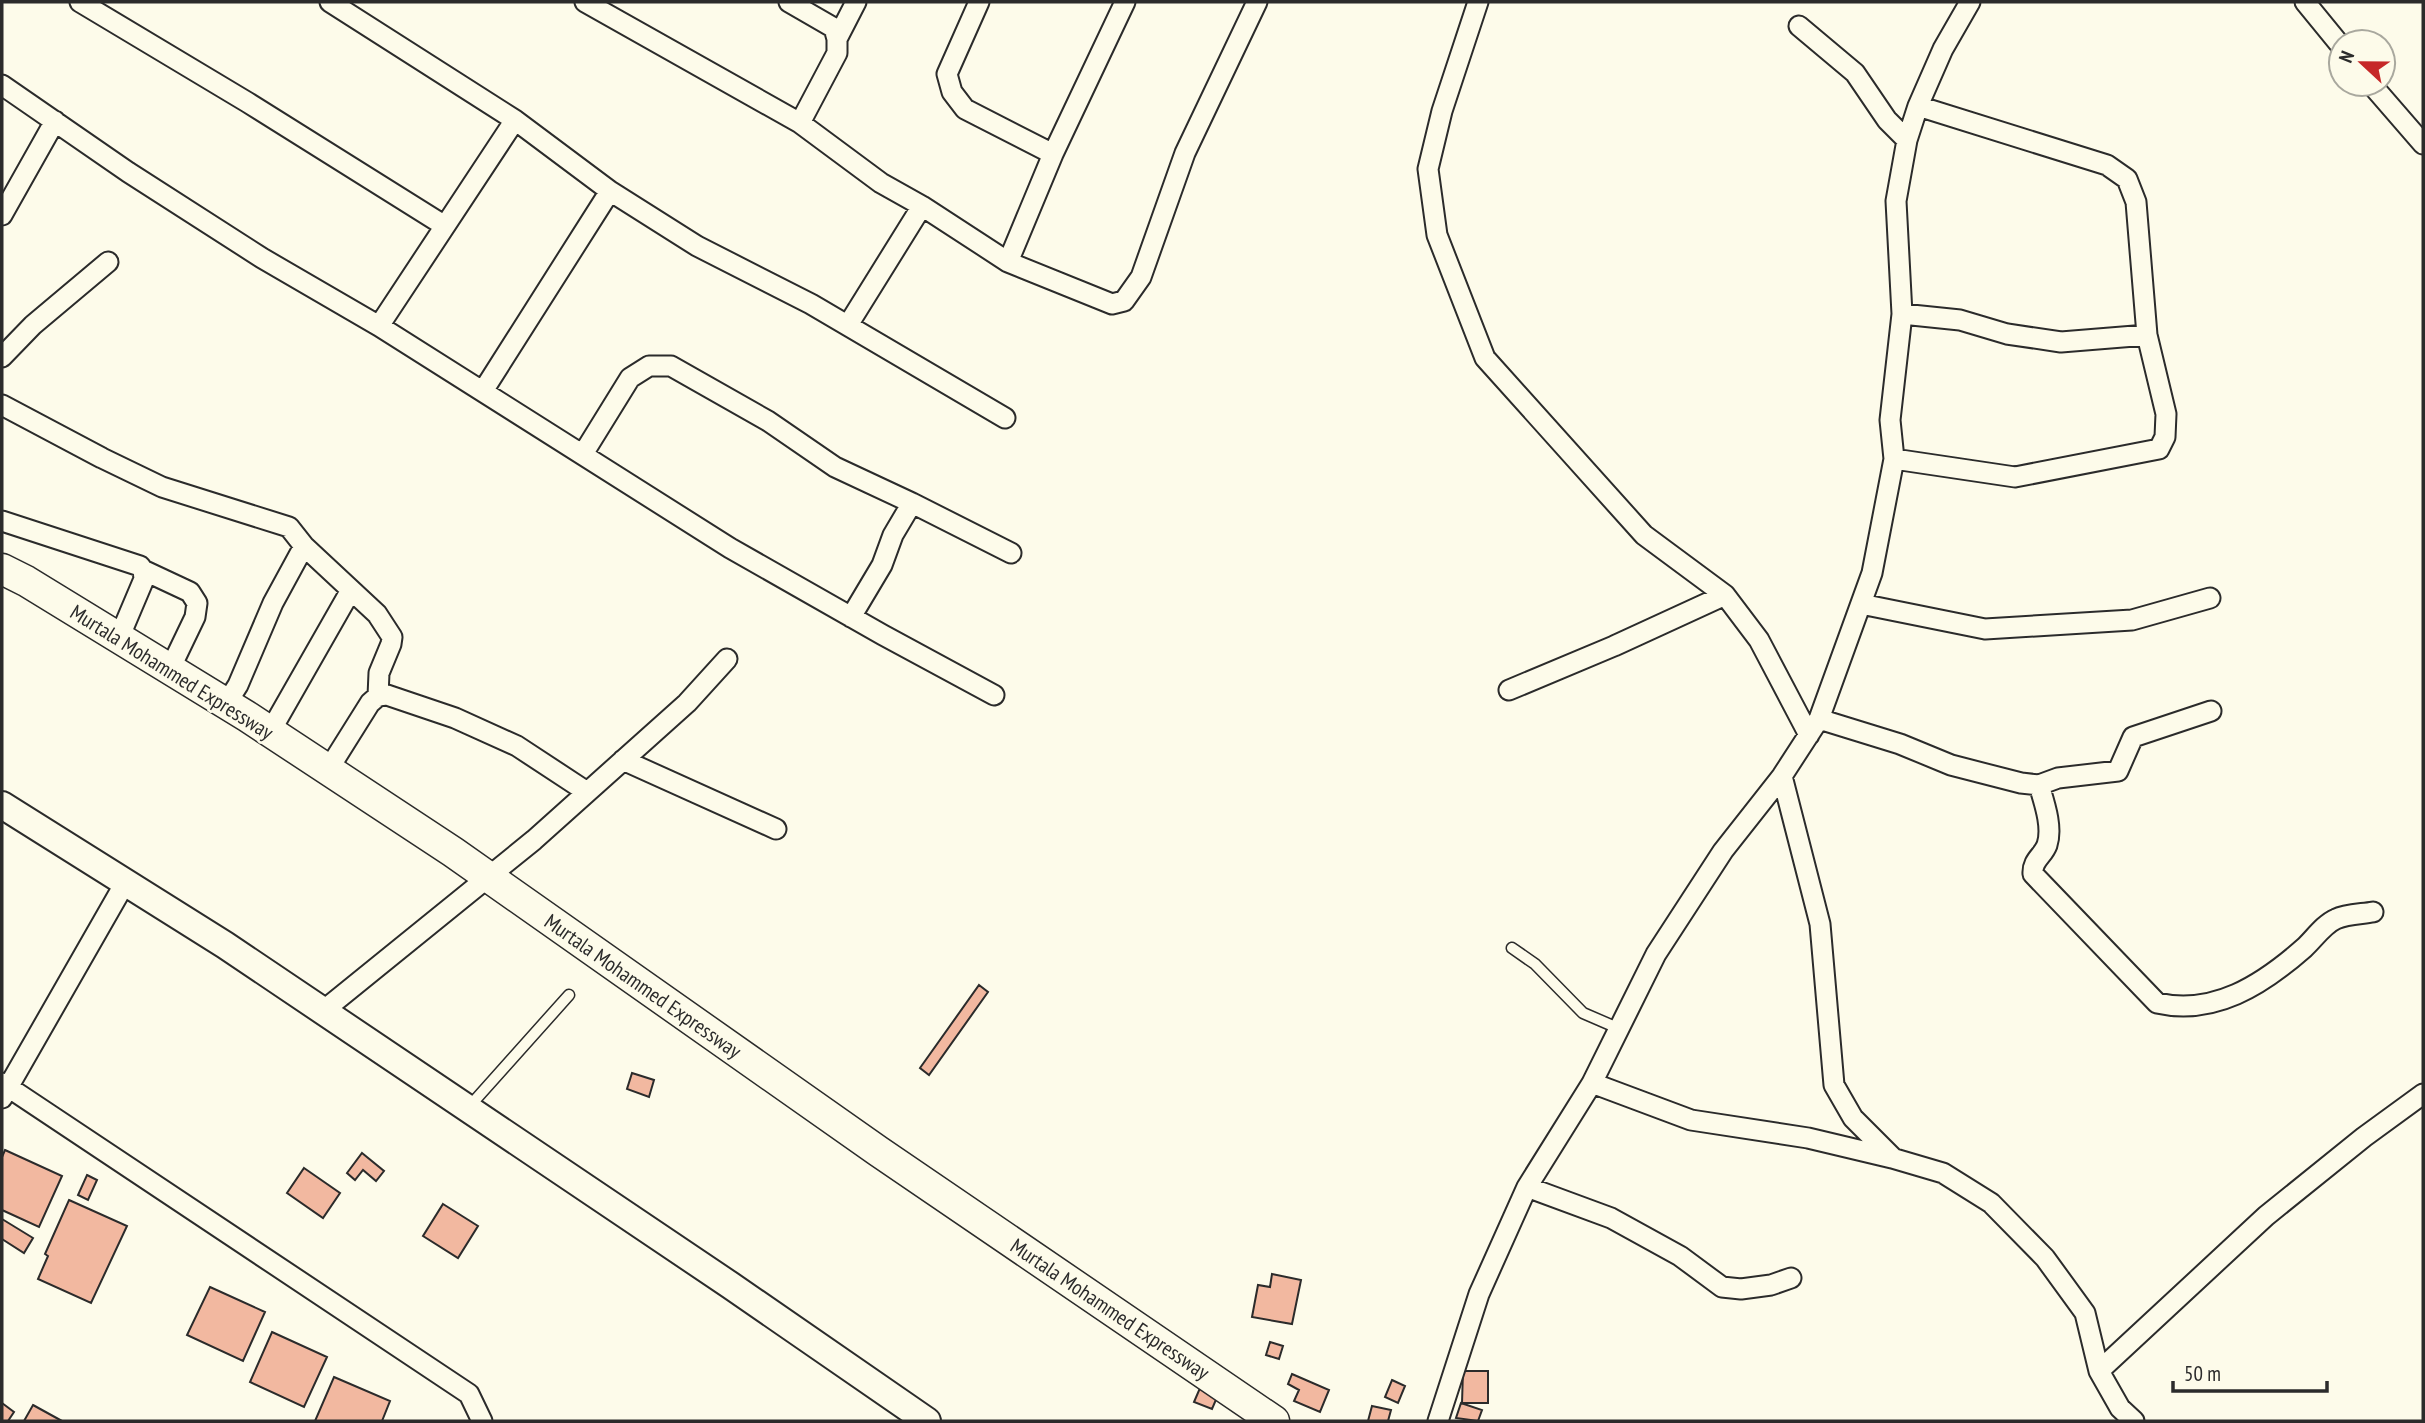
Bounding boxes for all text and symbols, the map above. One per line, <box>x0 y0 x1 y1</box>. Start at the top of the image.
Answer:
north arrow <box>2327 28 2397 98</box>
text: N <box>2333 47 2359 66</box>
street label: Murtala Mohammed Expressway <box>65 598 279 746</box>
street label: Murtala Mohammed Expressway <box>539 908 747 1064</box>
street label: Murtala Mohammed Expressway <box>1005 1232 1215 1386</box>
scale bar <box>2173 1350 2327 1394</box>
text: 50 m <box>2184 1360 2221 1387</box>

